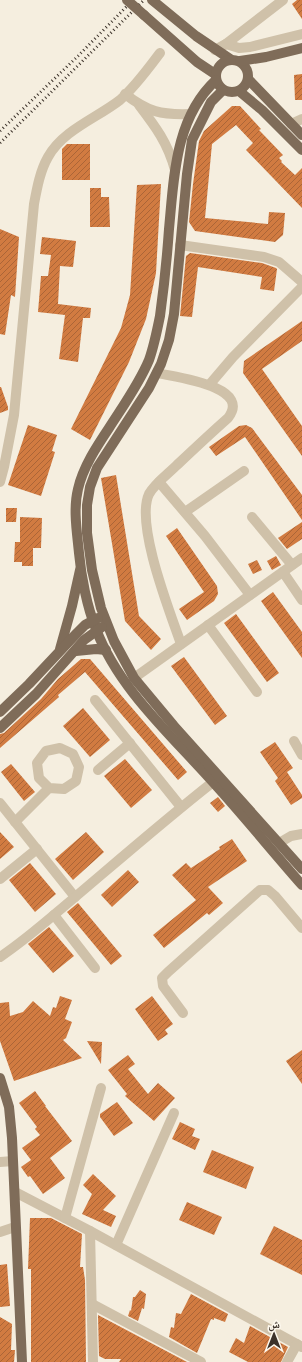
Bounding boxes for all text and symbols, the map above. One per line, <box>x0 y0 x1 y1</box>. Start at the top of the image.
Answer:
north arrow <box>254 1314 294 1354</box>
text: ش <box>268 1317 280 1332</box>

